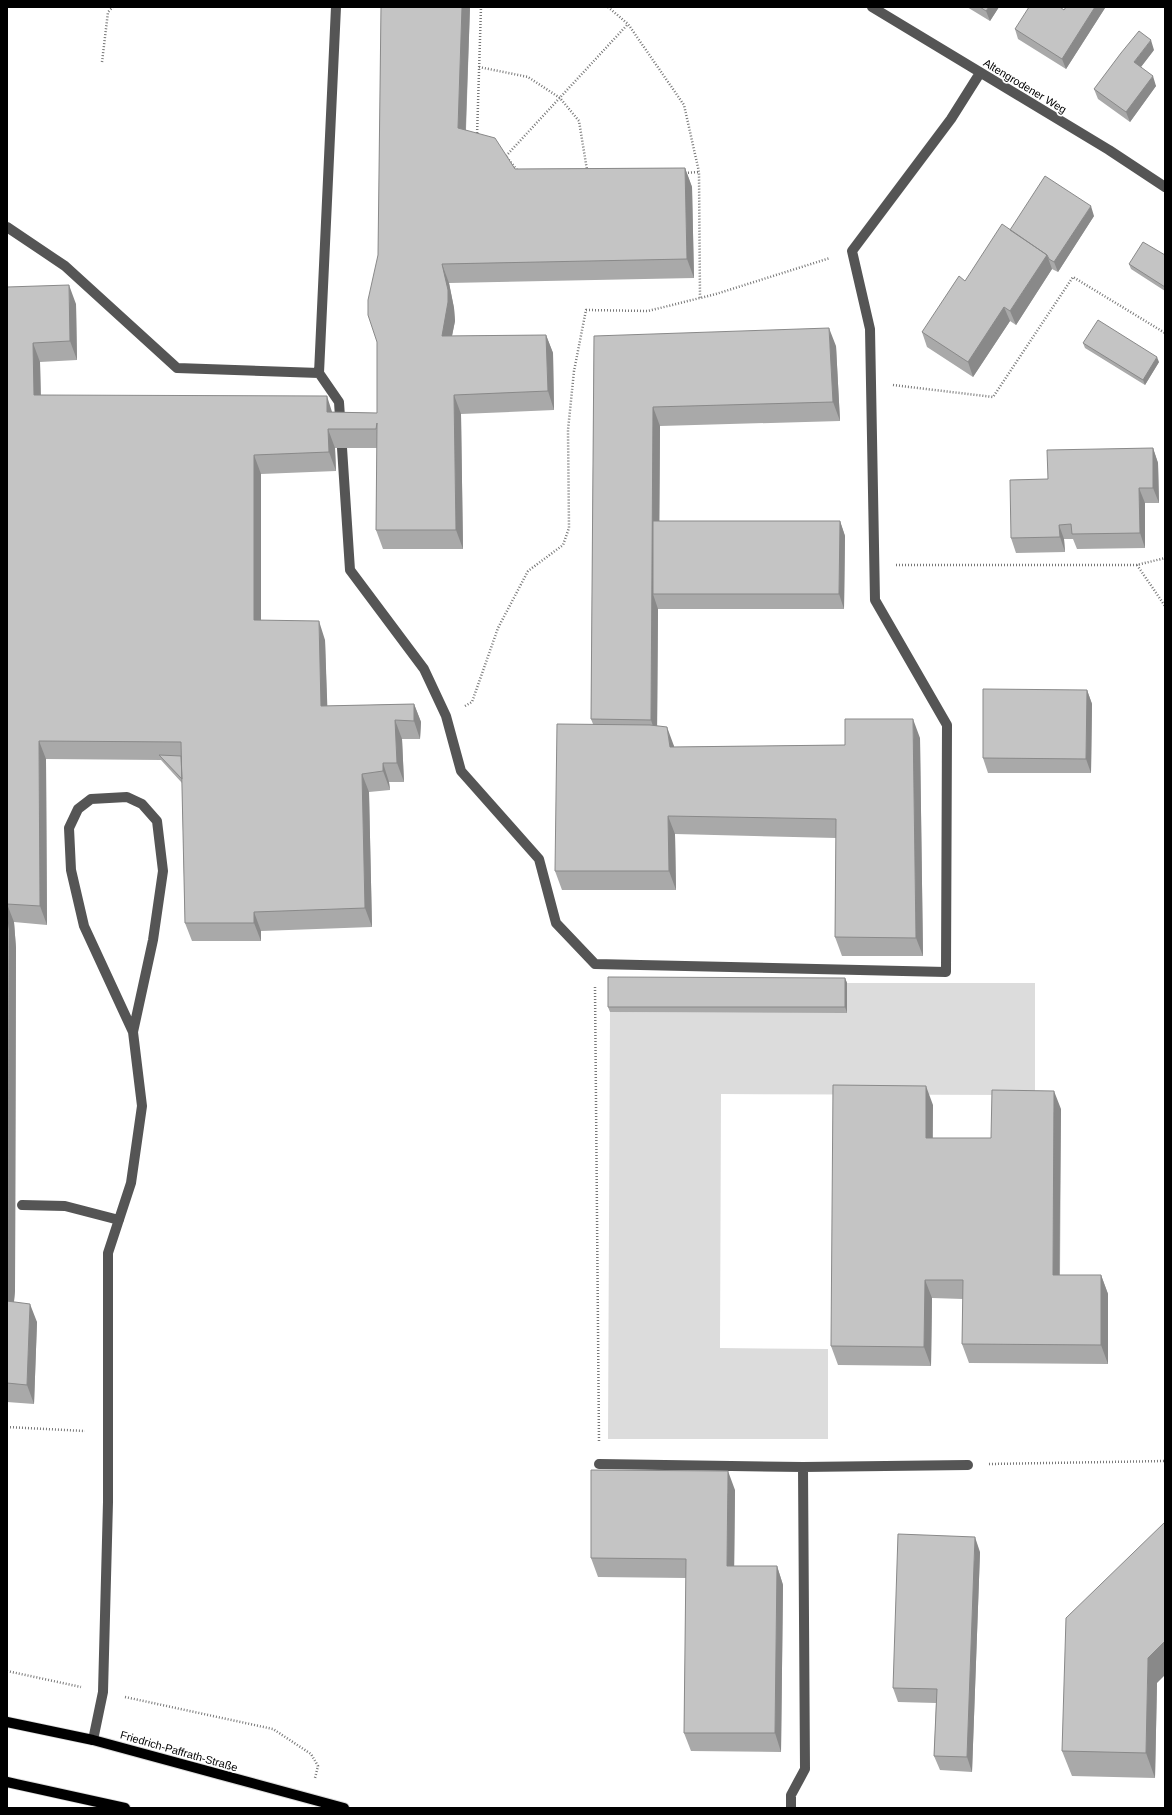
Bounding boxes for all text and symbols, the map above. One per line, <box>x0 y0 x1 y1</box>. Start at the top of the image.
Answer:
street label: Altengrodener Weg <box>981 56 1069 116</box>
street label: Friedrich-Paffrath-Straße <box>119 1728 239 1774</box>

